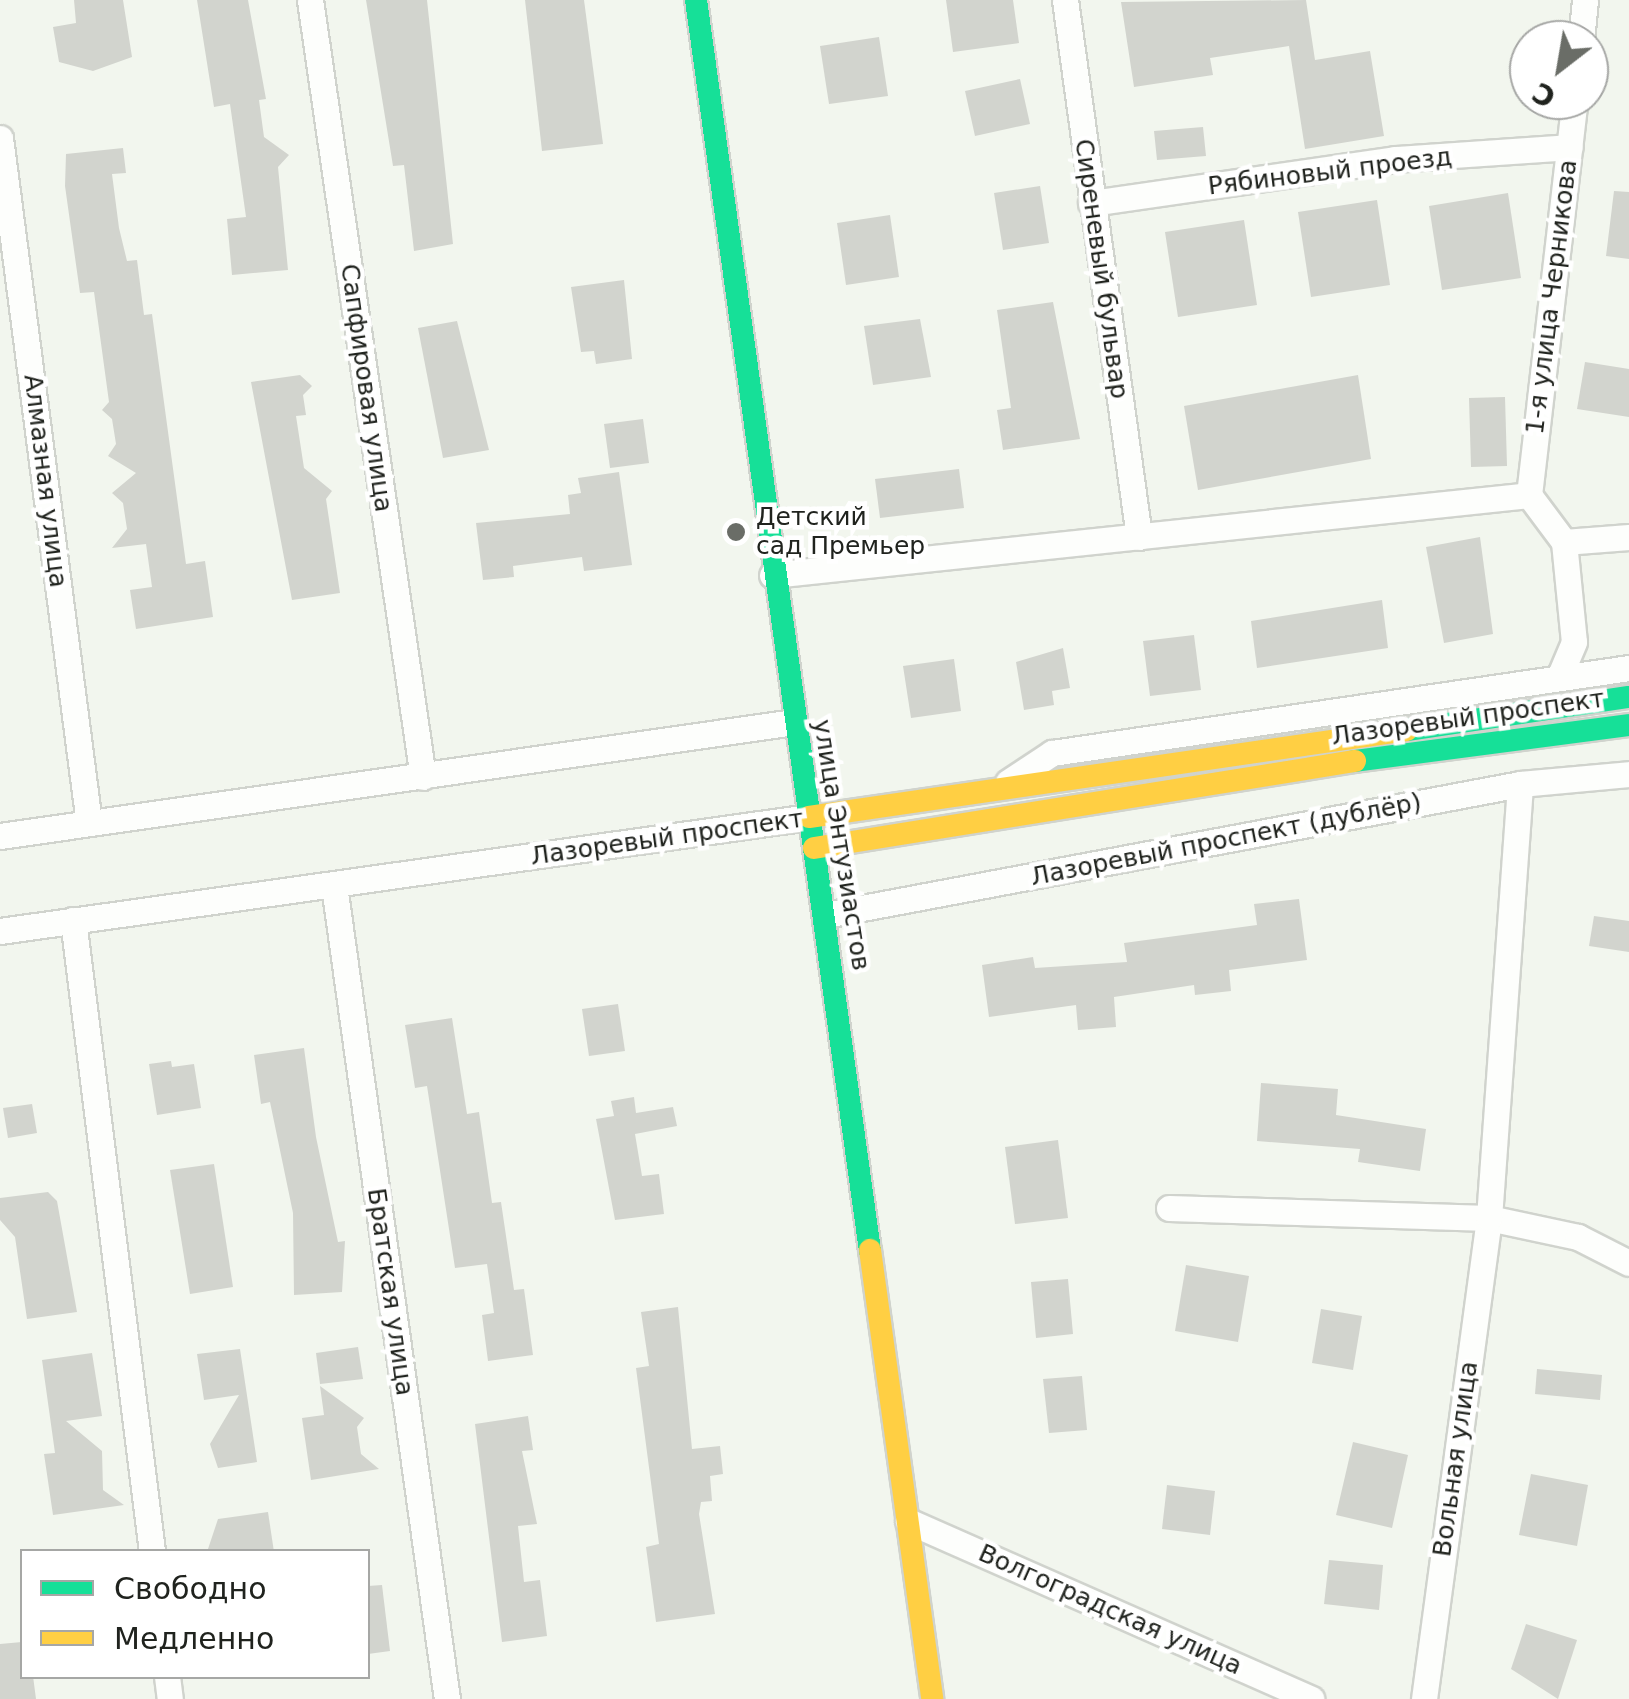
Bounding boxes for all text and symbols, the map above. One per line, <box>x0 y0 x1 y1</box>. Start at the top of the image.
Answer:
north arrow <box>1509 20 1609 120</box>
text: С <box>1527 75 1562 114</box>
street label: Сиреневый бульвар <box>1068 137 1134 401</box>
street label: Рябиновый проезд <box>1206 142 1454 202</box>
street label: 1-я улица Черникова <box>1520 158 1584 436</box>
street label: Сапфировая улица <box>334 262 398 514</box>
street label: Алмазная улица <box>17 373 73 589</box>
place label: Детский сад Премьер <box>756 503 925 562</box>
marker: Детский сад Премьер <box>725 521 747 543</box>
street label: Лазоревый проспект <box>1330 684 1606 752</box>
street label: улица Энтузиастов <box>806 717 876 973</box>
street label: Лазоревый проспект (дублёр) <box>1028 787 1424 893</box>
street label: Лазоревый проспект <box>529 804 805 872</box>
street label: Братская улица <box>361 1186 419 1398</box>
street label: Вольная улица <box>1427 1359 1485 1559</box>
street label: Волгоградская улица <box>974 1538 1246 1682</box>
legend <box>20 1549 370 1679</box>
text: Свободно <box>114 1571 267 1606</box>
text: Медленно <box>114 1621 274 1656</box>

